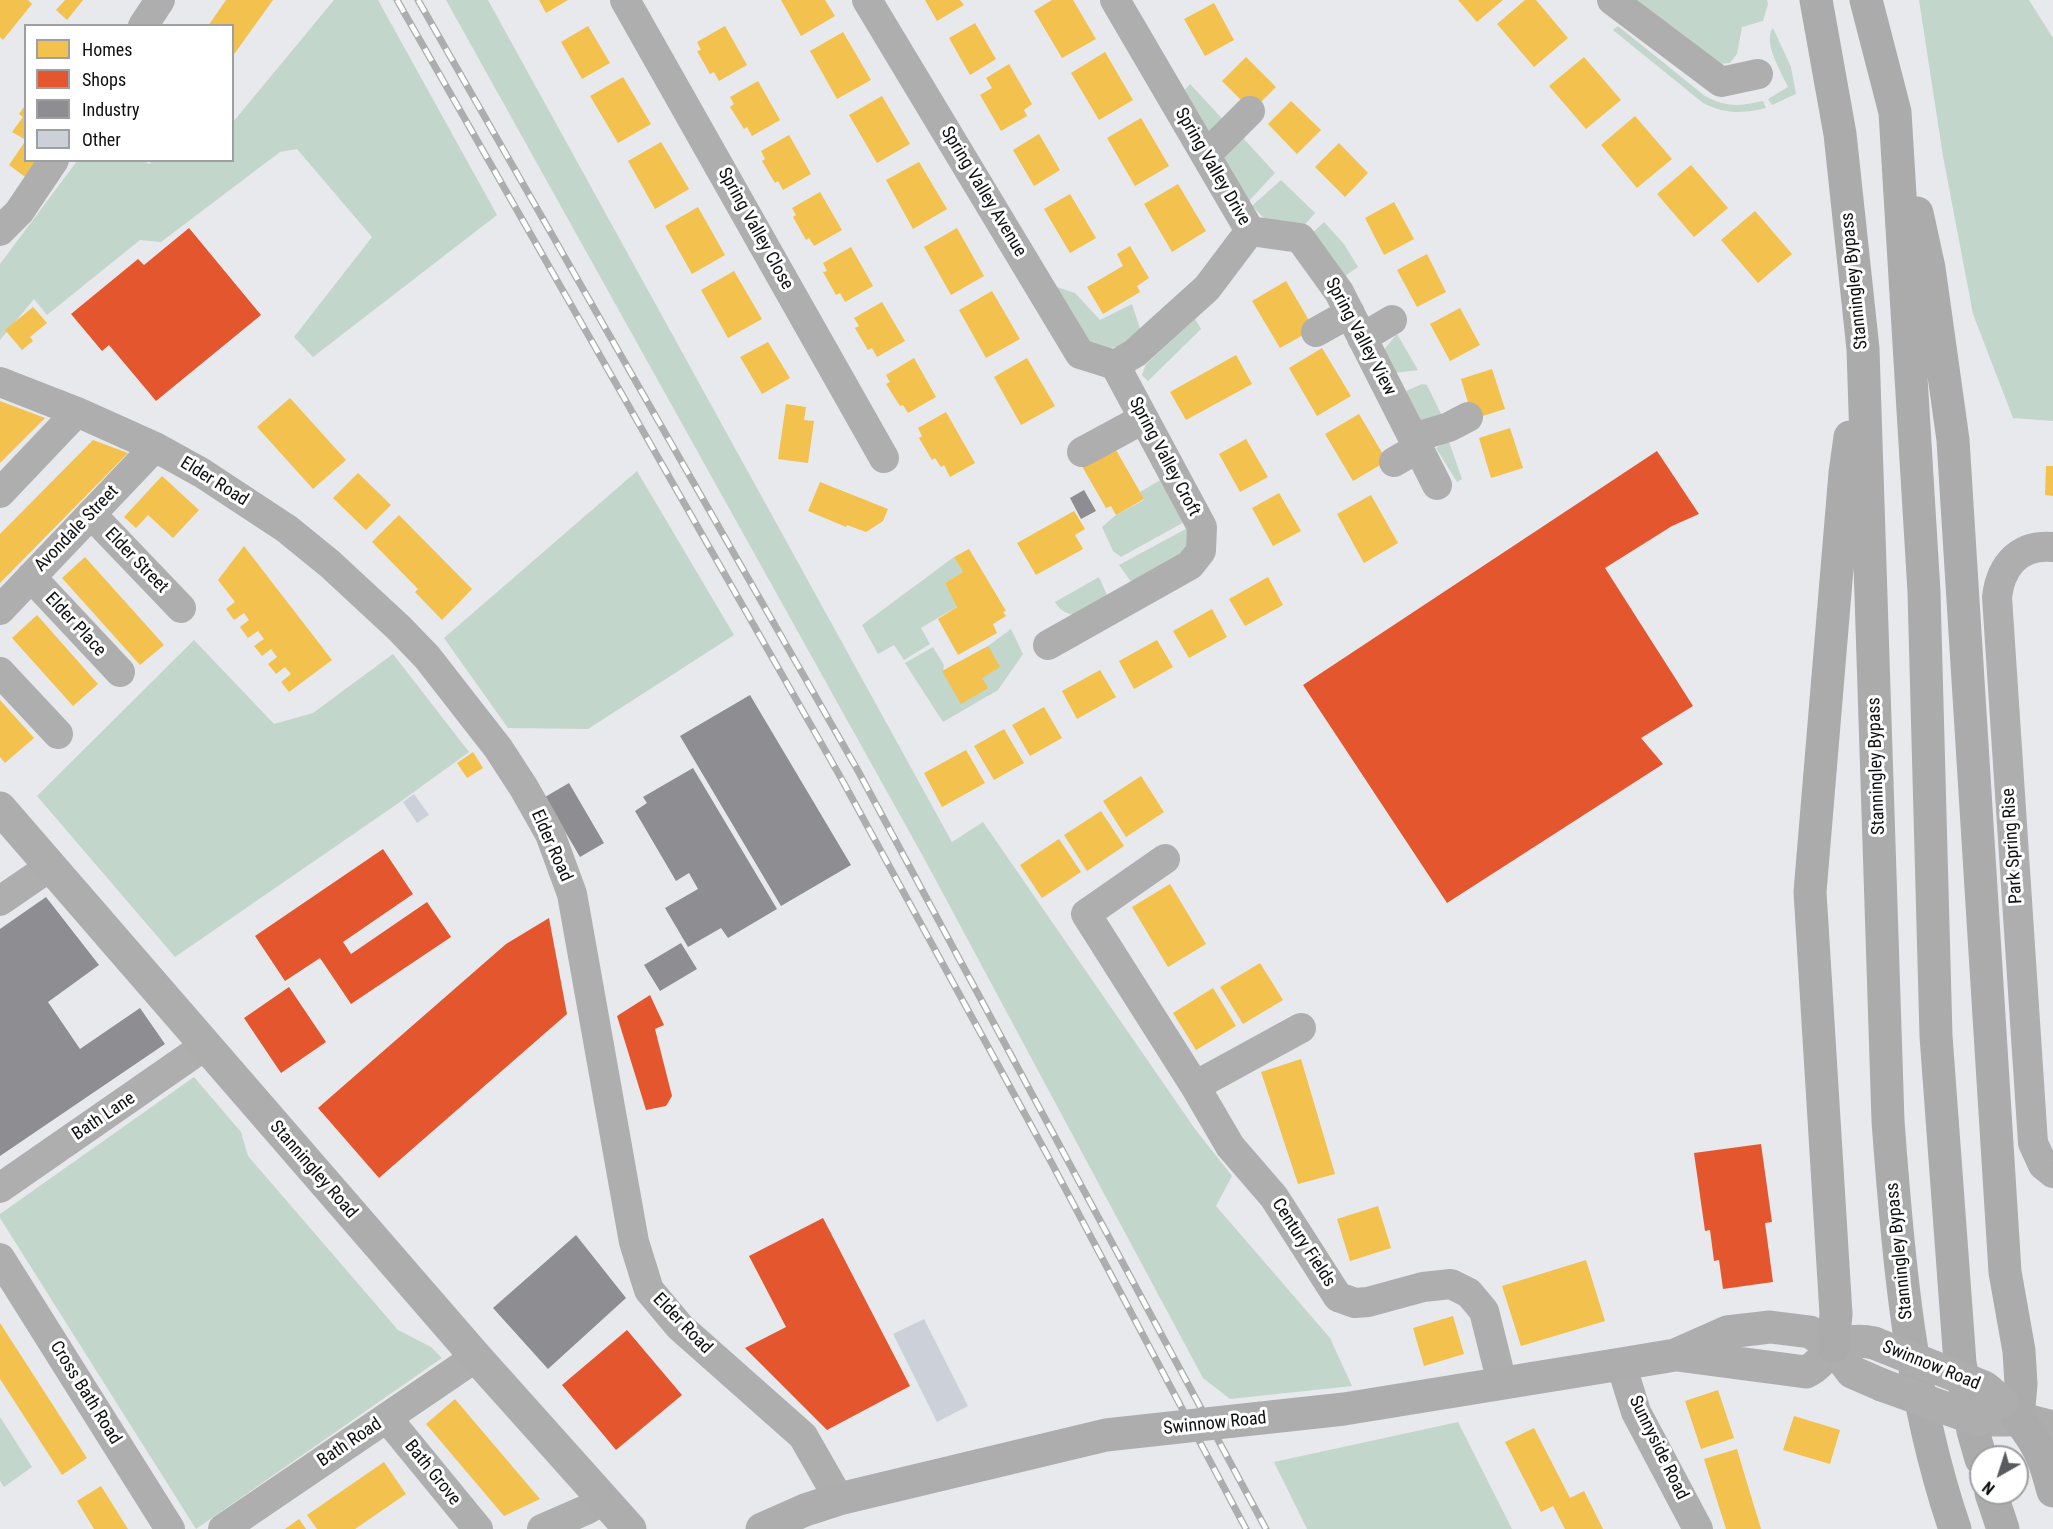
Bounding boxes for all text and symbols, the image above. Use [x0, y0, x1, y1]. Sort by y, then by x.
legend [24, 24, 234, 162]
text: Homes [82, 39, 132, 60]
text: Shops [82, 69, 126, 90]
text: Industry [82, 99, 140, 120]
street label: Spring Valley Drive [1170, 104, 1254, 230]
street label: Spring Valley Avenue [936, 123, 1030, 261]
text: Other [82, 129, 121, 150]
street label: Spring Valley Close [713, 164, 797, 294]
street label: Stanningley Bypass [1837, 211, 1873, 351]
street label: Spring Valley View [1320, 274, 1400, 400]
street label: Spring Valley Croft [1124, 394, 1204, 520]
street label: Elder Road [176, 453, 252, 511]
street label: Avondale Street [30, 481, 124, 577]
street label: Elder Street [100, 524, 172, 598]
street label: Elder Place [40, 589, 110, 661]
street label: Stanningley Bypass [1864, 697, 1890, 835]
street label: Park Spring Rise [1998, 787, 2028, 905]
street label: Elder Road [526, 807, 576, 885]
street label: Bath Lane [69, 1088, 139, 1146]
street label: Stanningley Road [265, 1117, 361, 1223]
street label: Stanningley Bypass [1882, 1181, 1918, 1321]
street label: Century Fields [1266, 1195, 1340, 1291]
street label: Elder Road [648, 1289, 716, 1359]
street label: Cross Bath Road [45, 1337, 125, 1449]
street label: Swinnow Road [1879, 1337, 1983, 1395]
street label: Sunnyside Road [1624, 1393, 1692, 1503]
street label: Swinnow Road [1162, 1408, 1268, 1440]
street label: Bath Road [314, 1414, 386, 1472]
street label: Bath Grove [399, 1436, 465, 1510]
north arrow [1969, 1445, 2029, 1505]
text: N [1979, 1477, 1998, 1498]

